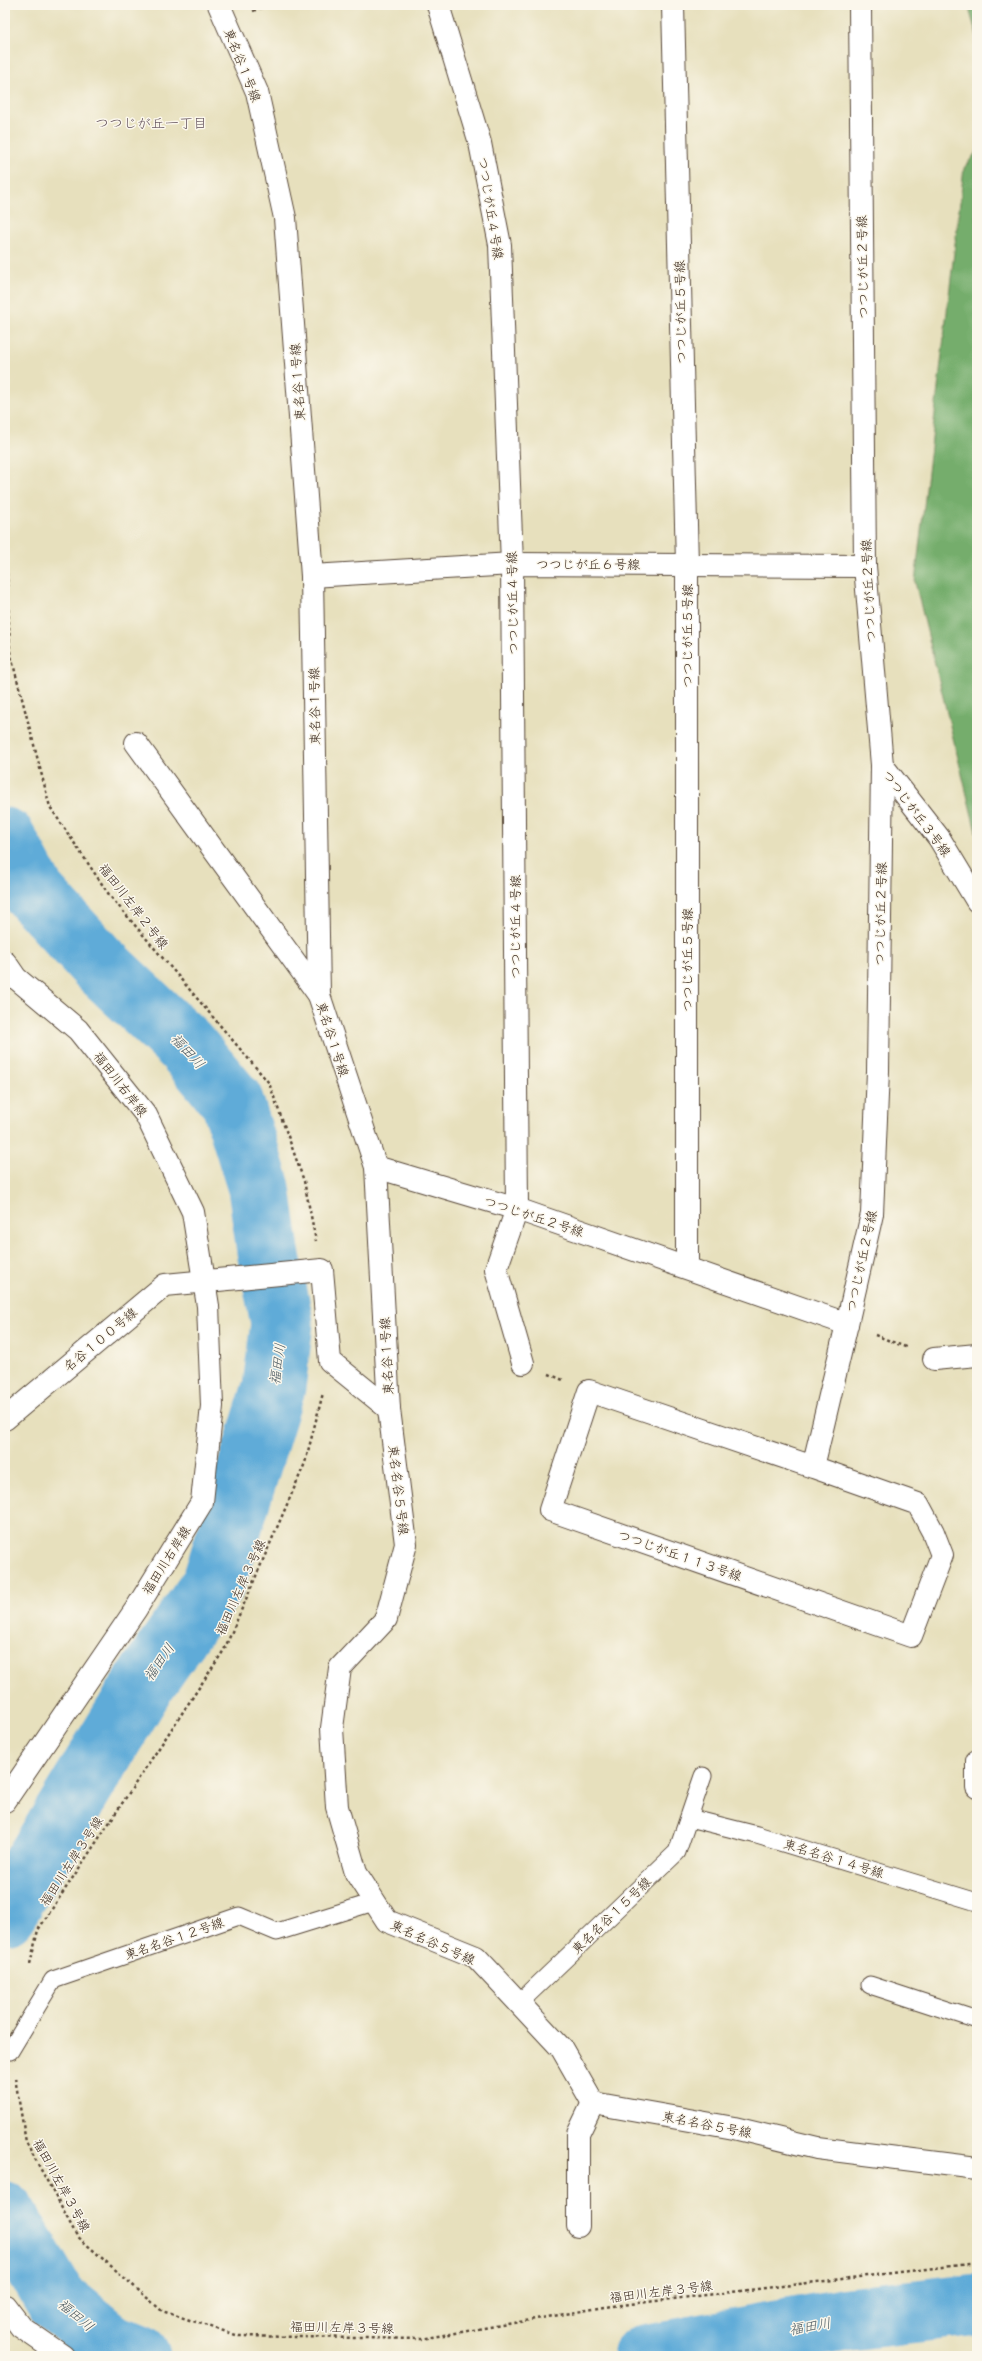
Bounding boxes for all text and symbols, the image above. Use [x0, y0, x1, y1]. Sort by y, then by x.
street label: 東名谷１号線 [217, 25, 268, 107]
district label: つつじが丘一丁目 [95, 111, 207, 136]
street label: つつじが丘４号線 [471, 155, 510, 262]
street label: つつじが丘２号線 [850, 214, 875, 319]
street label: つつじが丘５号線 [668, 259, 693, 364]
street label: 東名谷１号線 [283, 341, 312, 422]
street label: つつじが丘２号線 [854, 537, 883, 644]
street label: つつじが丘４号線 [500, 550, 525, 655]
street label: つつじが丘６号線 [536, 553, 641, 576]
street label: つつじが丘５号線 [676, 583, 699, 688]
street label: 東名谷１号線 [302, 666, 327, 745]
street label: つつじが丘３号線 [876, 765, 958, 863]
street label: 福田川左岸２号線 [93, 858, 175, 955]
street label: つつじが丘２号線 [868, 861, 893, 966]
street label: つつじが丘４号線 [504, 874, 527, 979]
street label: つつじが丘５号線 [676, 907, 699, 1012]
street label: 東名谷１号線 [310, 999, 356, 1081]
water label: 福田川 [164, 1027, 211, 1075]
street label: 福田川右岸線 [88, 1046, 154, 1123]
street label: つつじが丘２号線 [481, 1189, 588, 1244]
street label: つつじが丘２号線 [839, 1207, 884, 1314]
street label: 名谷１００号線 [58, 1301, 143, 1377]
street label: 東名谷１号線 [373, 1315, 400, 1396]
water label: 福田川 [262, 1342, 293, 1387]
street label: 東名名谷５号線 [382, 1443, 416, 1538]
street label: 福田川右岸線 [136, 1520, 197, 1599]
street label: つつじが丘１１３号線 [615, 1523, 746, 1588]
street label: 福田川左岸３号線 [209, 1534, 273, 1639]
water label: 福田川 [137, 1638, 182, 1687]
street label: 福田川左岸３号線 [33, 1811, 110, 1911]
street label: 東名名谷１４号線 [781, 1832, 888, 1885]
street label: 東名名谷１５号線 [566, 1870, 657, 1960]
street label: 東名名谷１２号線 [121, 1910, 228, 1966]
street label: 東名名谷５号線 [387, 1913, 480, 1972]
street label: 東名名谷５号線 [660, 2105, 755, 2145]
street label: 福田川左岸３号線 [26, 2134, 97, 2237]
street label: 福田川左岸３号線 [608, 2274, 715, 2309]
water label: 福田川 [52, 2292, 100, 2338]
water label: 福田川 [787, 2311, 833, 2342]
street label: 福田川左岸３号線 [290, 2315, 395, 2340]

